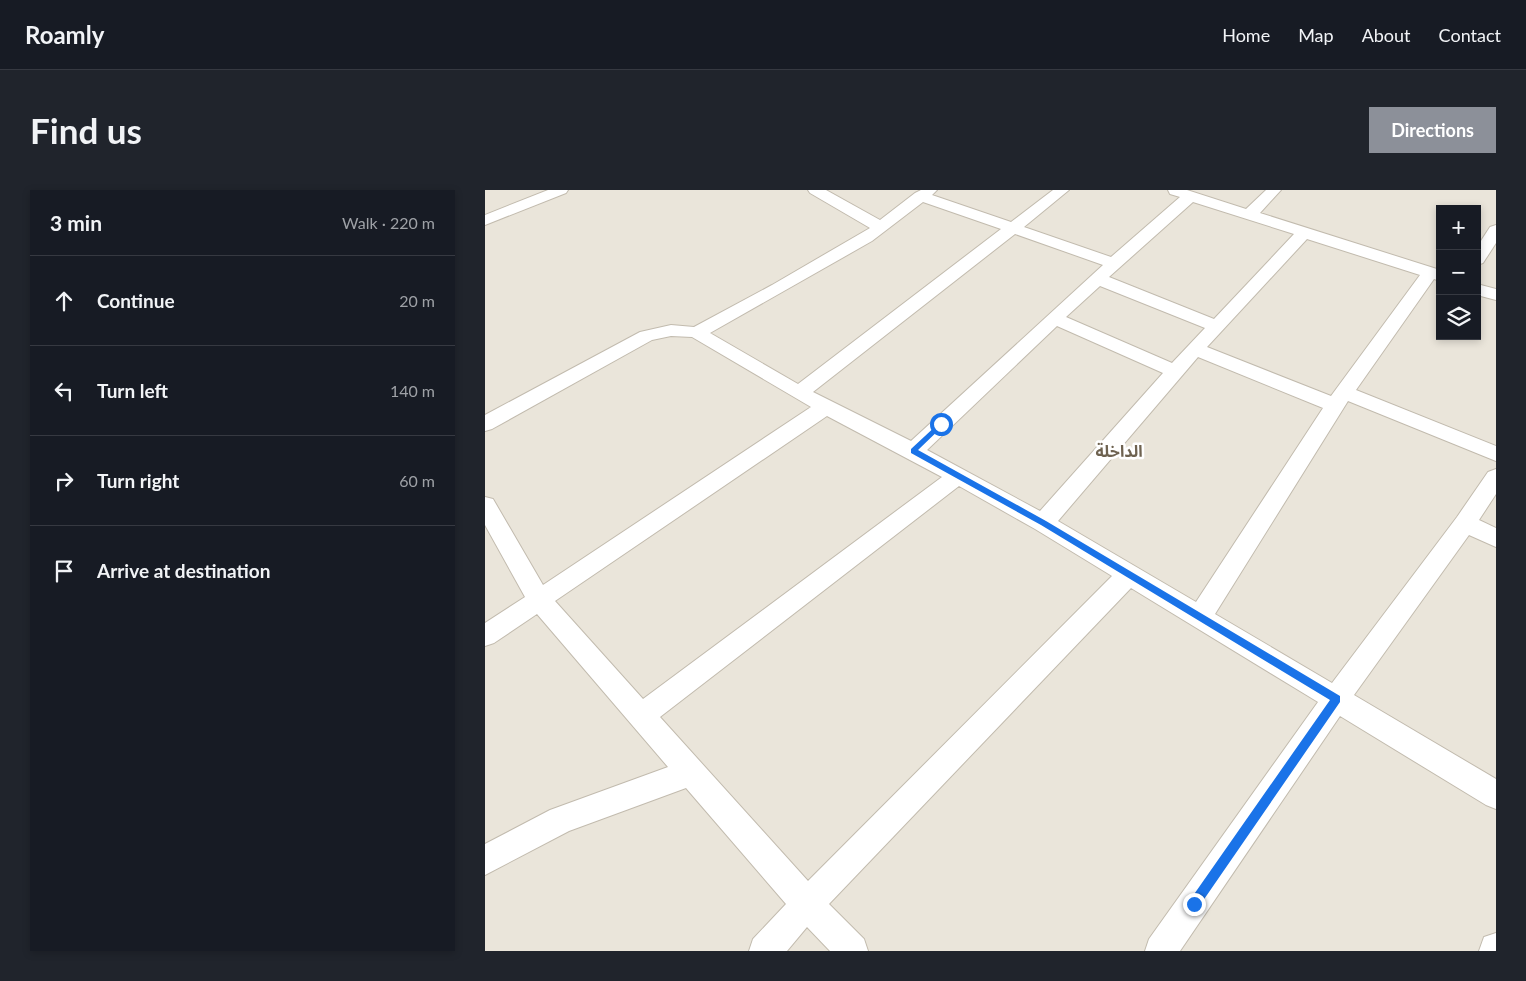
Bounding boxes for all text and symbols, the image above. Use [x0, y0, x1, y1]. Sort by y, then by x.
text: Roamly [25, 20, 104, 49]
text: Home [1222, 24, 1270, 46]
text: Map [1298, 24, 1334, 46]
text: About [1362, 24, 1411, 46]
text: Contact [1439, 24, 1501, 46]
button: Directions [1369, 107, 1496, 153]
text: Find us [30, 109, 142, 151]
map controls [1436, 205, 1481, 340]
button: + [1436, 205, 1481, 250]
text: 3 min [50, 210, 102, 235]
text: Walk · 220 m [342, 213, 435, 232]
button: − [1436, 250, 1481, 295]
icon: ahead [50, 287, 78, 315]
text: Continue [97, 289, 175, 312]
text: 20 m [399, 291, 435, 310]
button: layers [1436, 295, 1481, 340]
icon: left [50, 377, 78, 405]
text: Turn left [97, 379, 168, 402]
text: 140 m [390, 381, 435, 400]
route start [930, 413, 953, 436]
district label: الداخلة [1095, 441, 1143, 460]
icon: right [50, 467, 78, 495]
text: Turn right [97, 469, 179, 492]
text: 60 m [399, 471, 435, 490]
icon: arrive [50, 557, 78, 585]
text: Arrive at destination [97, 559, 270, 582]
route end [1183, 893, 1206, 916]

